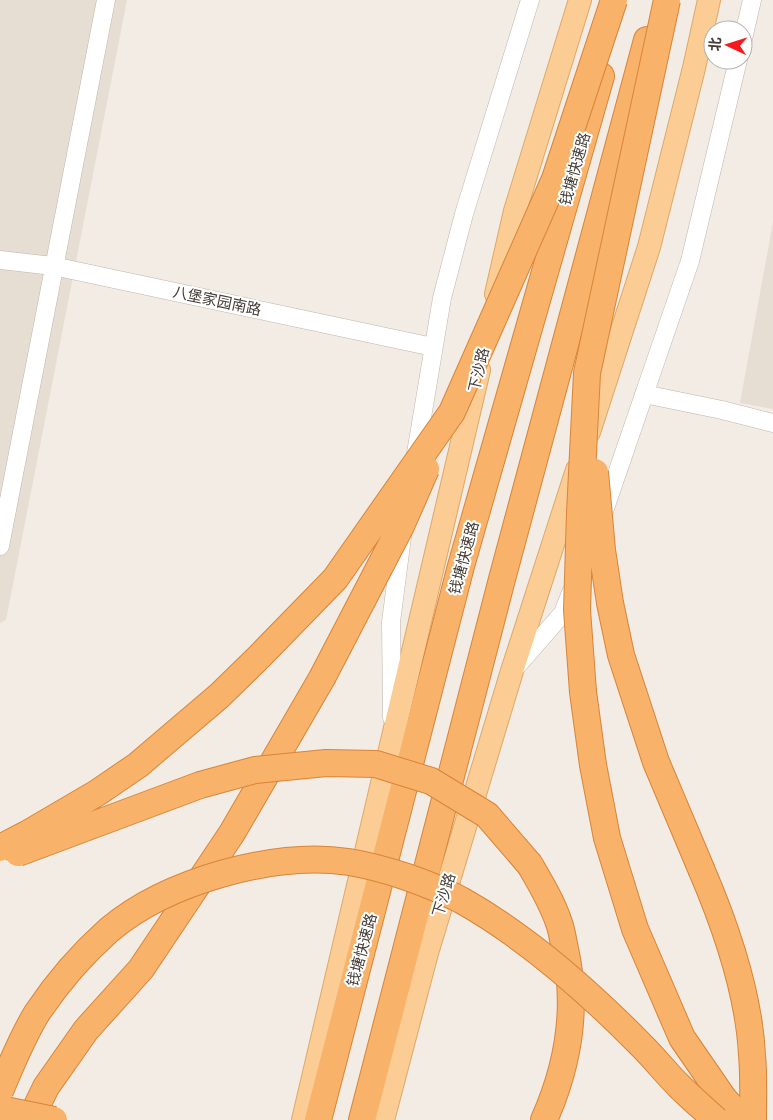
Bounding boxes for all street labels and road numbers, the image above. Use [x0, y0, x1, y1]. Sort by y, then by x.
street label: 钱塘快速路 [556, 130, 594, 208]
street label: 八堡家园南路 [171, 283, 263, 319]
street label: 下沙路 [465, 346, 493, 394]
street label: 钱塘快速路 [446, 519, 482, 597]
street label: 下沙路 [429, 871, 459, 919]
street label: 钱塘快速路 [344, 911, 380, 989]

